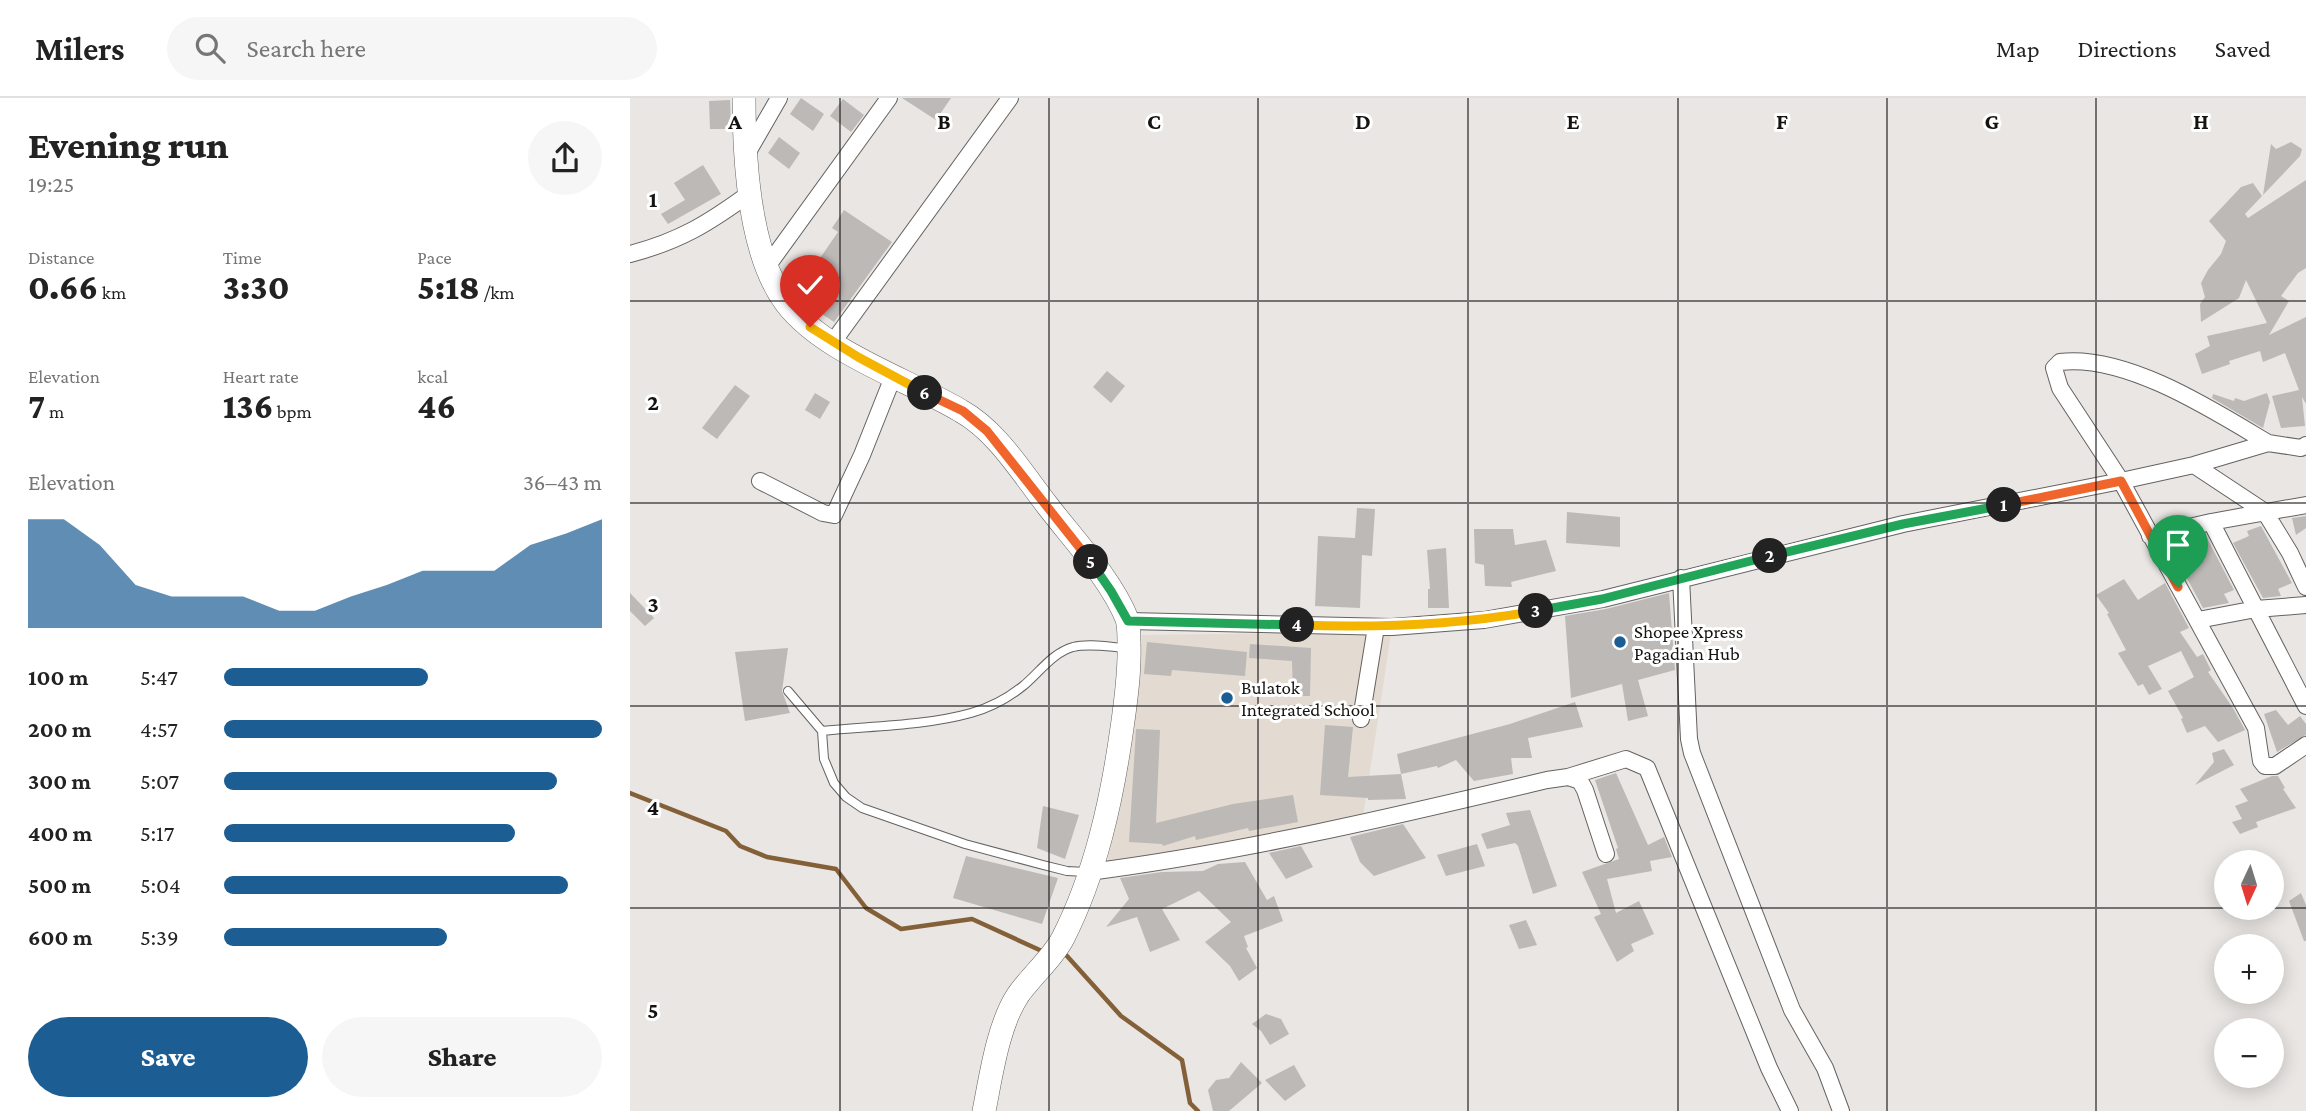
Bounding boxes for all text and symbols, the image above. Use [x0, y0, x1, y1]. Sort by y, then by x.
search box [167, 17, 657, 80]
icon: search [191, 29, 229, 67]
text: Milers [35, 30, 125, 67]
text: Search here [247, 34, 366, 63]
text: Map [1996, 35, 2040, 62]
text: Directions [2078, 35, 2177, 62]
text: Saved [2215, 35, 2271, 62]
text: A [727, 108, 742, 134]
text: B [937, 108, 951, 134]
text: C [1147, 108, 1161, 134]
text: D [1355, 108, 1371, 134]
text: E [1566, 108, 1580, 134]
text: F [1776, 108, 1788, 134]
text: G [1985, 108, 2000, 134]
text: H [2193, 108, 2209, 134]
button: share [528, 121, 602, 195]
text: Evening run [28, 124, 229, 166]
text: 19:25 [28, 171, 74, 197]
text: 1 [649, 186, 658, 212]
text: Distance [28, 247, 94, 268]
text: Time [223, 247, 262, 268]
text: Pace [417, 247, 452, 268]
pin [780, 255, 840, 327]
icon: check [791, 266, 829, 304]
text: 0.66 [28, 268, 98, 307]
text: 3:30 [223, 268, 290, 307]
text: 5:18 [417, 268, 480, 307]
text: km [98, 282, 126, 303]
text: /km [480, 282, 515, 303]
text: Elevation [28, 366, 100, 387]
text: Heart rate [223, 366, 299, 387]
text: kcal [417, 366, 448, 387]
pin: 6 [908, 376, 942, 410]
text: 6 [919, 382, 930, 403]
text: 7 [28, 387, 45, 426]
text: 136 [223, 387, 273, 426]
text: 46 [417, 387, 456, 426]
text: 2 [647, 389, 659, 415]
text: m [45, 401, 64, 422]
text: bpm [273, 401, 312, 422]
text: Elevation [28, 469, 115, 495]
text: 36–43 m [523, 469, 602, 495]
pin: 1 [1986, 488, 2022, 522]
text: 1 [2000, 494, 2007, 515]
pin [2148, 515, 2208, 587]
icon: arrive [2159, 526, 2197, 564]
pin: 2 [1752, 538, 1788, 574]
pin: 5 [1074, 545, 1108, 580]
text: 2 [1765, 545, 1774, 566]
text: 5 [1086, 551, 1095, 572]
text: 3 [647, 591, 659, 617]
pin: 3 [1518, 594, 1553, 628]
text: 3 [1531, 600, 1540, 621]
pin: 4 [1280, 608, 1314, 642]
text: 4 [1291, 614, 1302, 635]
place label: Shopee Xpress Pagadian Hub [1634, 621, 1743, 664]
marker: Shopee Xpress Pagadian Hub [1612, 634, 1628, 650]
text: 100 m [28, 664, 88, 690]
text: 5:47 [140, 664, 178, 690]
place label: Bulatok Integrated School [1241, 677, 1375, 720]
marker: Bulatok Integrated School [1219, 690, 1235, 706]
text: 200 m [28, 716, 92, 742]
text: 4:57 [140, 716, 178, 742]
text: 300 m [28, 768, 91, 794]
text: 5:07 [140, 768, 179, 794]
text: 4 [647, 794, 659, 820]
text: 400 m [28, 820, 92, 846]
text: 5:17 [140, 820, 174, 846]
north arrow [2214, 850, 2284, 920]
map controls [2214, 850, 2284, 1088]
text: 500 m [28, 872, 91, 898]
text: 5:04 [140, 872, 181, 898]
text: 600 m [28, 924, 92, 950]
text: 5:39 [140, 924, 179, 950]
button: + [2214, 934, 2284, 1004]
text: 5 [647, 997, 659, 1023]
button: Save [28, 1017, 308, 1097]
button: Share [322, 1017, 602, 1097]
button: − [2214, 1018, 2284, 1088]

